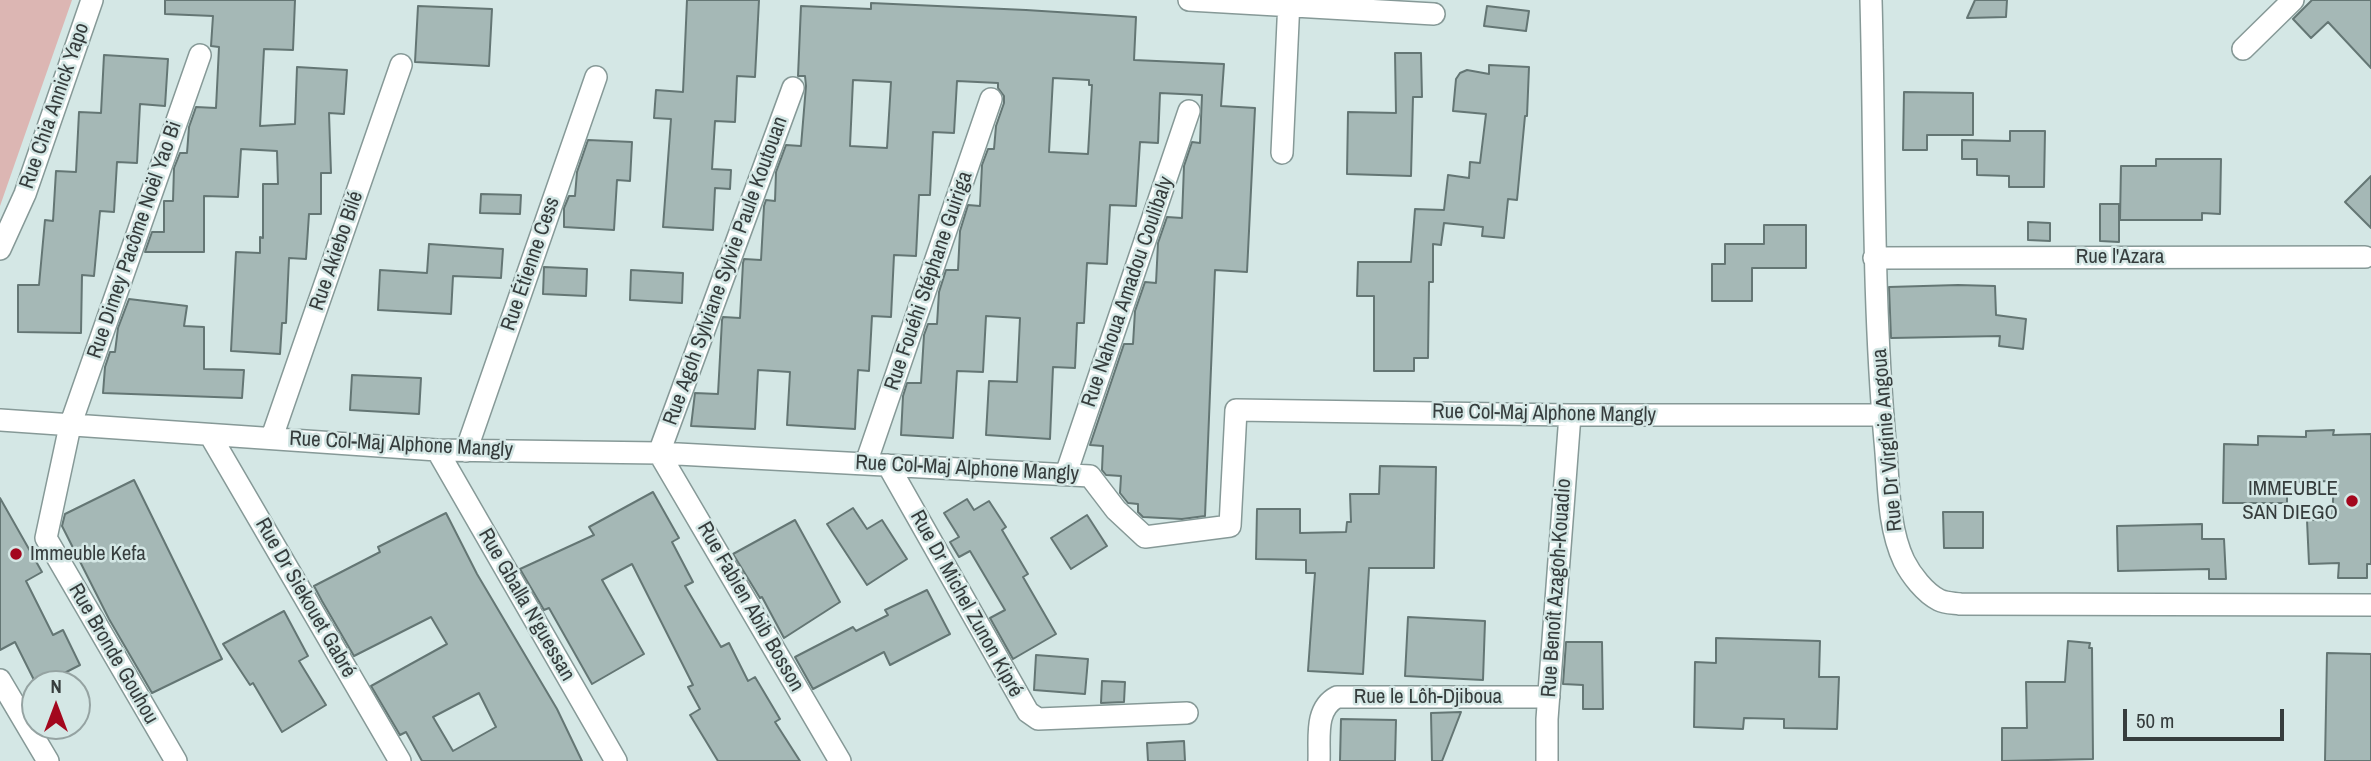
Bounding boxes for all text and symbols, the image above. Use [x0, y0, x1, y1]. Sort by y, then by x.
street label: Rue Chia Annick Yapo [15, 20, 95, 192]
street label: Rue Agoh Sylviane Sylvie Paule Koutouan [658, 113, 794, 429]
street label: Rue Dimey Pacôme Noël Yao Bi [82, 118, 188, 362]
street label: Rue Fouéhi Stéphane Guiriga [880, 168, 978, 394]
street label: Rue Nahoua Amadou Coulibaly [1077, 173, 1179, 411]
street label: Rue Akiebo Bilé [305, 188, 369, 314]
street label: Rue Étienne Cess [496, 194, 566, 334]
street label: Rue l'Azara [2076, 244, 2164, 270]
street label: Rue Dr Virginie Angoua [1867, 348, 1909, 532]
street label: Rue Col-Maj Alphone Mangly [1432, 399, 1656, 429]
street label: Rue Col-Maj Alphone Mangly [289, 427, 513, 463]
street label: Rue Col-Maj Alphone Mangly [855, 451, 1079, 487]
place label: IMMEUBLE SAN DIEGO [2242, 476, 2338, 526]
street label: Rue Benoît Azagoh-Kouadio [1537, 478, 1577, 698]
marker: IMMEUBLE SAN DIEGO [2344, 493, 2360, 509]
street label: Rue Dr Michel Zunon Kipré [904, 506, 1028, 702]
street label: Rue Dr Siekouet Gabré [249, 514, 361, 682]
street label: Rue Fabien Abib Bosson [691, 518, 809, 696]
street label: Rue Gballa N'guessan [472, 524, 580, 686]
place label: Immeuble Kefa [30, 541, 146, 567]
marker: Immeuble Kefa [8, 546, 24, 562]
street label: Rue Bronde Gouhou [63, 579, 163, 729]
north arrow [21, 670, 91, 740]
text: N [50, 673, 62, 699]
street label: Rue le Lôh-Djiboua [1354, 684, 1502, 710]
scale bar [2126, 694, 2287, 738]
text: 50 m [2136, 706, 2174, 735]

